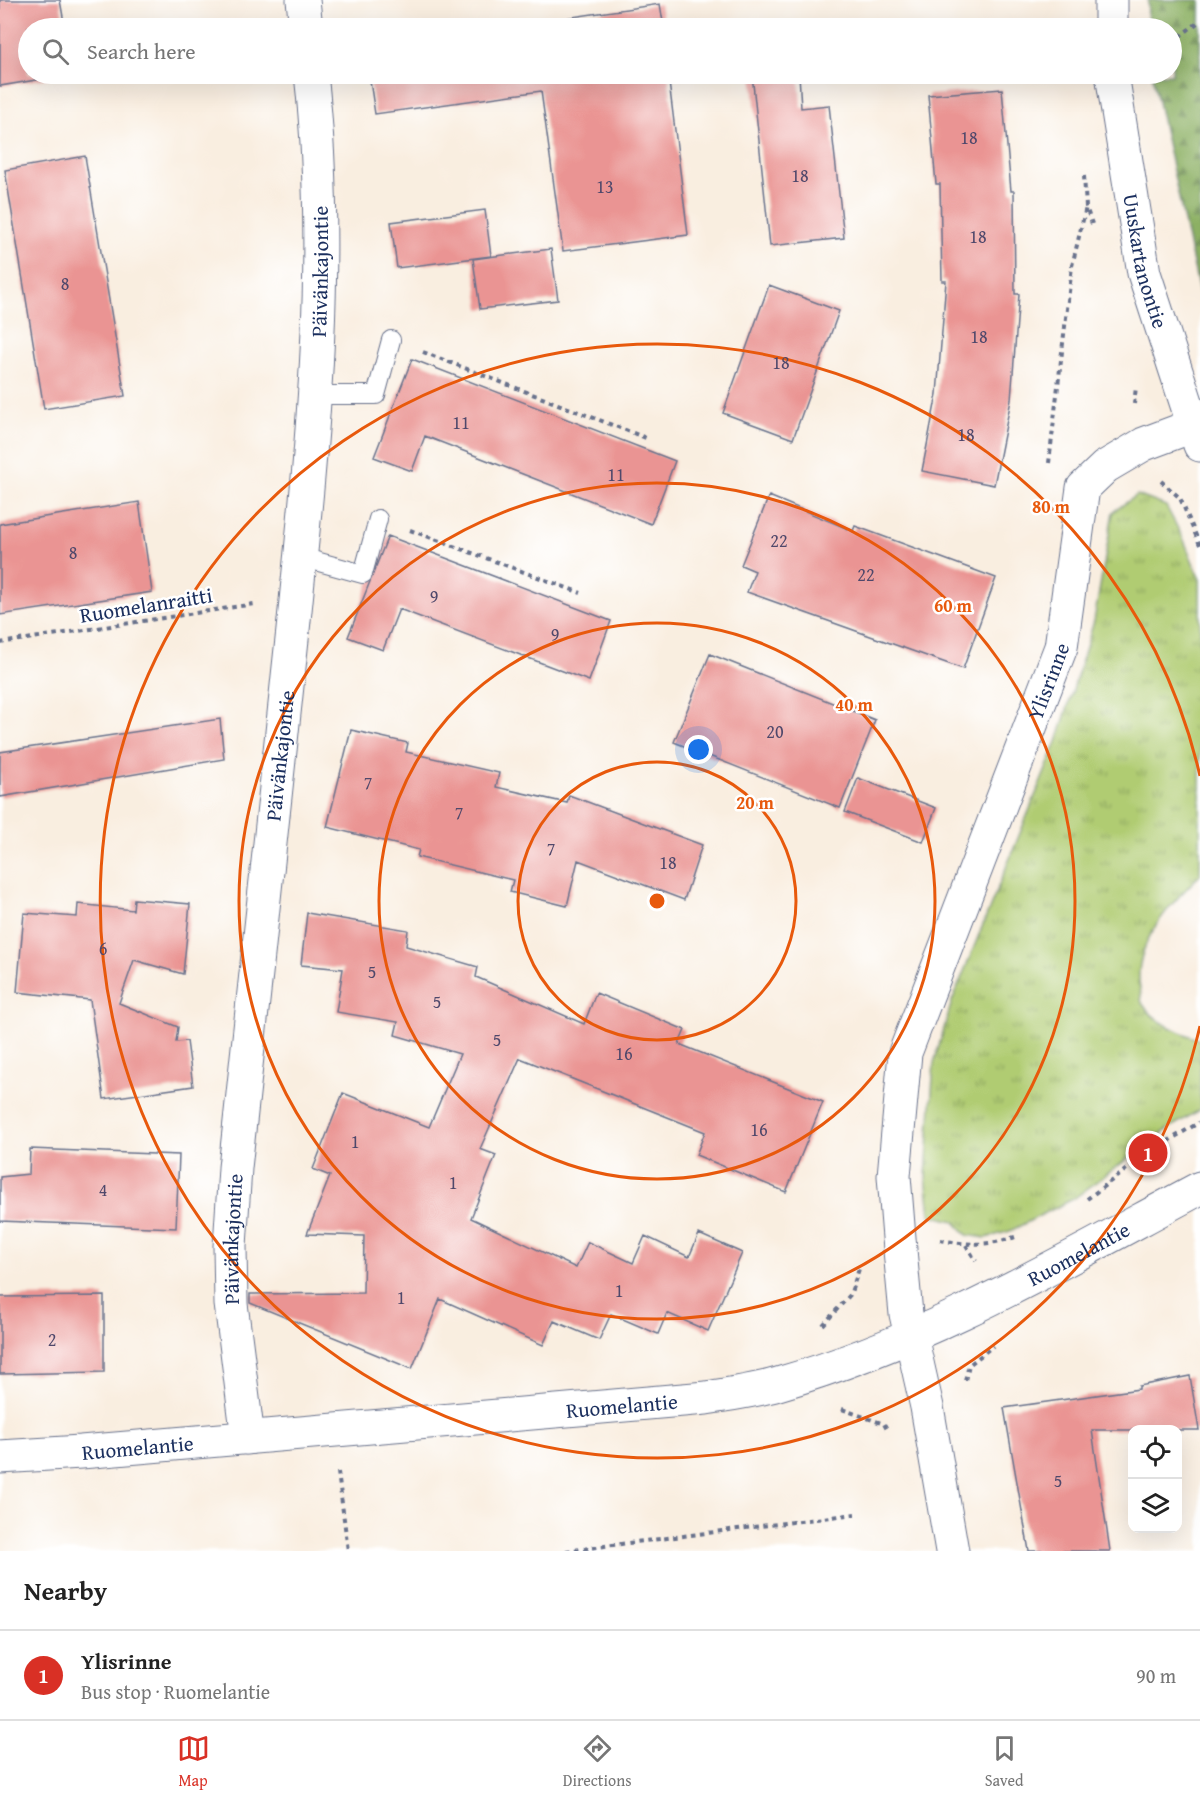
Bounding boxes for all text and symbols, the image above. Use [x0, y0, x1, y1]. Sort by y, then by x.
search box [18, 18, 1182, 84]
icon: search [39, 35, 72, 68]
text: Search here [87, 35, 196, 67]
house number: 18 [960, 124, 978, 151]
house number: 18 [791, 162, 809, 189]
house number: 13 [596, 173, 614, 200]
street label: Uuskartanontie [1116, 191, 1177, 332]
street label: Päivänkajontie [302, 205, 335, 338]
house number: 18 [969, 223, 987, 250]
house number: 8 [61, 270, 69, 297]
house number: 18 [970, 323, 988, 350]
house number: 18 [772, 349, 790, 376]
house number: 11 [452, 409, 470, 436]
house number: 18 [957, 421, 975, 448]
house number: 11 [607, 461, 625, 488]
text: 80 m [1032, 493, 1071, 520]
house number: 22 [770, 527, 788, 554]
house number: 8 [69, 539, 77, 566]
house number: 22 [857, 561, 875, 588]
street label: Ruomelanraitti [78, 579, 215, 631]
house number: 9 [430, 583, 438, 610]
text: 60 m [934, 592, 973, 619]
house number: 9 [551, 621, 559, 648]
street label: Ylisrinne [1019, 638, 1077, 724]
street label: Päivänkajontie [257, 689, 302, 823]
text: 40 m [835, 691, 874, 718]
house number: 20 [766, 718, 784, 745]
your location [684, 735, 713, 764]
house number: 7 [364, 769, 372, 796]
text: 20 m [736, 789, 775, 816]
house number: 7 [455, 799, 463, 826]
house number: 7 [547, 835, 555, 862]
house number: 18 [659, 849, 677, 876]
centre of rings [647, 891, 667, 911]
house number: 6 [99, 935, 107, 962]
house number: 5 [368, 958, 376, 985]
house number: 5 [433, 988, 441, 1015]
house number: 5 [493, 1026, 501, 1053]
house number: 16 [615, 1040, 633, 1067]
house number: 16 [750, 1116, 768, 1143]
house number: 1 [351, 1128, 359, 1155]
pin: 1 [1128, 1130, 1168, 1176]
house number: 1 [449, 1169, 457, 1196]
street label: Päivänkajontie [214, 1172, 250, 1305]
house number: 4 [99, 1176, 107, 1203]
street label: Ruomelantie [1022, 1213, 1135, 1293]
house number: 1 [615, 1277, 623, 1304]
house number: 1 [397, 1284, 405, 1311]
house number: 2 [48, 1326, 56, 1353]
street label: Ruomelantie [565, 1385, 679, 1426]
map controls [1128, 1425, 1182, 1533]
button: locate [1128, 1425, 1182, 1479]
street label: Ruomelantie [80, 1427, 195, 1467]
house number: 5 [1054, 1467, 1062, 1494]
button: layers [1128, 1479, 1182, 1533]
text: Nearby [24, 1571, 107, 1610]
text: Ylisrinne [81, 1645, 171, 1677]
text: 1 [38, 1661, 49, 1690]
text: 90 m [1136, 1661, 1176, 1690]
text: Bus stop · Ruomelantie [81, 1677, 270, 1706]
tab: Map [177, 1732, 210, 1792]
tab: Directions [563, 1732, 632, 1792]
tab: Saved [985, 1732, 1023, 1792]

